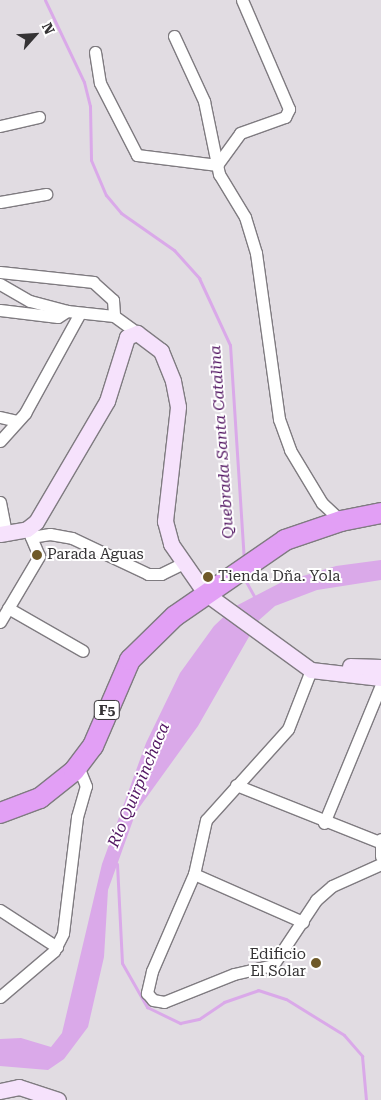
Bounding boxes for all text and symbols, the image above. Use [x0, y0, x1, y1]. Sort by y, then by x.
north arrow [10, 10, 60, 60]
text: N [39, 20, 58, 37]
water label: Quebrada Santa Catalina [206, 345, 238, 539]
place label: Parada Aguas [47, 546, 144, 564]
marker: Parada Aguas [31, 549, 43, 561]
place label: Tienda Dña. Yola [218, 568, 340, 586]
marker: Tienda Dña. Yola [202, 571, 214, 583]
road number: F5 [93, 698, 121, 722]
water label: Río Quirpinchaca [104, 720, 174, 850]
place label: Edificio El Solar [249, 945, 306, 980]
marker: Edificio El Solar [310, 957, 322, 969]

